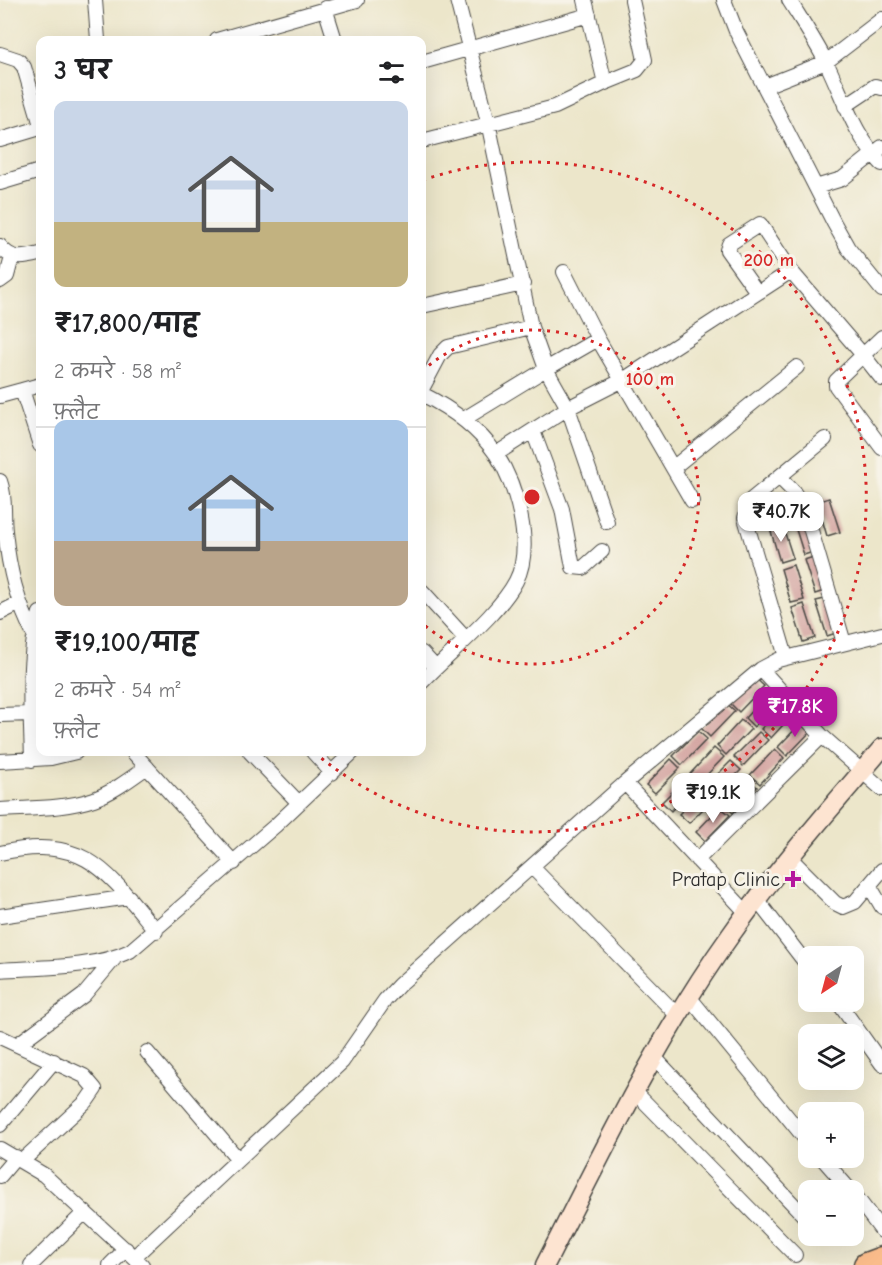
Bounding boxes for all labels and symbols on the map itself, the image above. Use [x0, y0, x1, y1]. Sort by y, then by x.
text: 200 m [744, 250, 794, 271]
text: 100 m [626, 369, 674, 390]
centre of rings [522, 487, 542, 507]
pin: ₹40.7K [732, 492, 830, 543]
pin: ₹17.8K [746, 687, 844, 738]
pin: ₹19.1K [664, 773, 762, 824]
place label: Pratap Clinic [672, 868, 780, 891]
marker: Pratap Clinic [784, 870, 802, 888]
north arrow [798, 946, 864, 1012]

